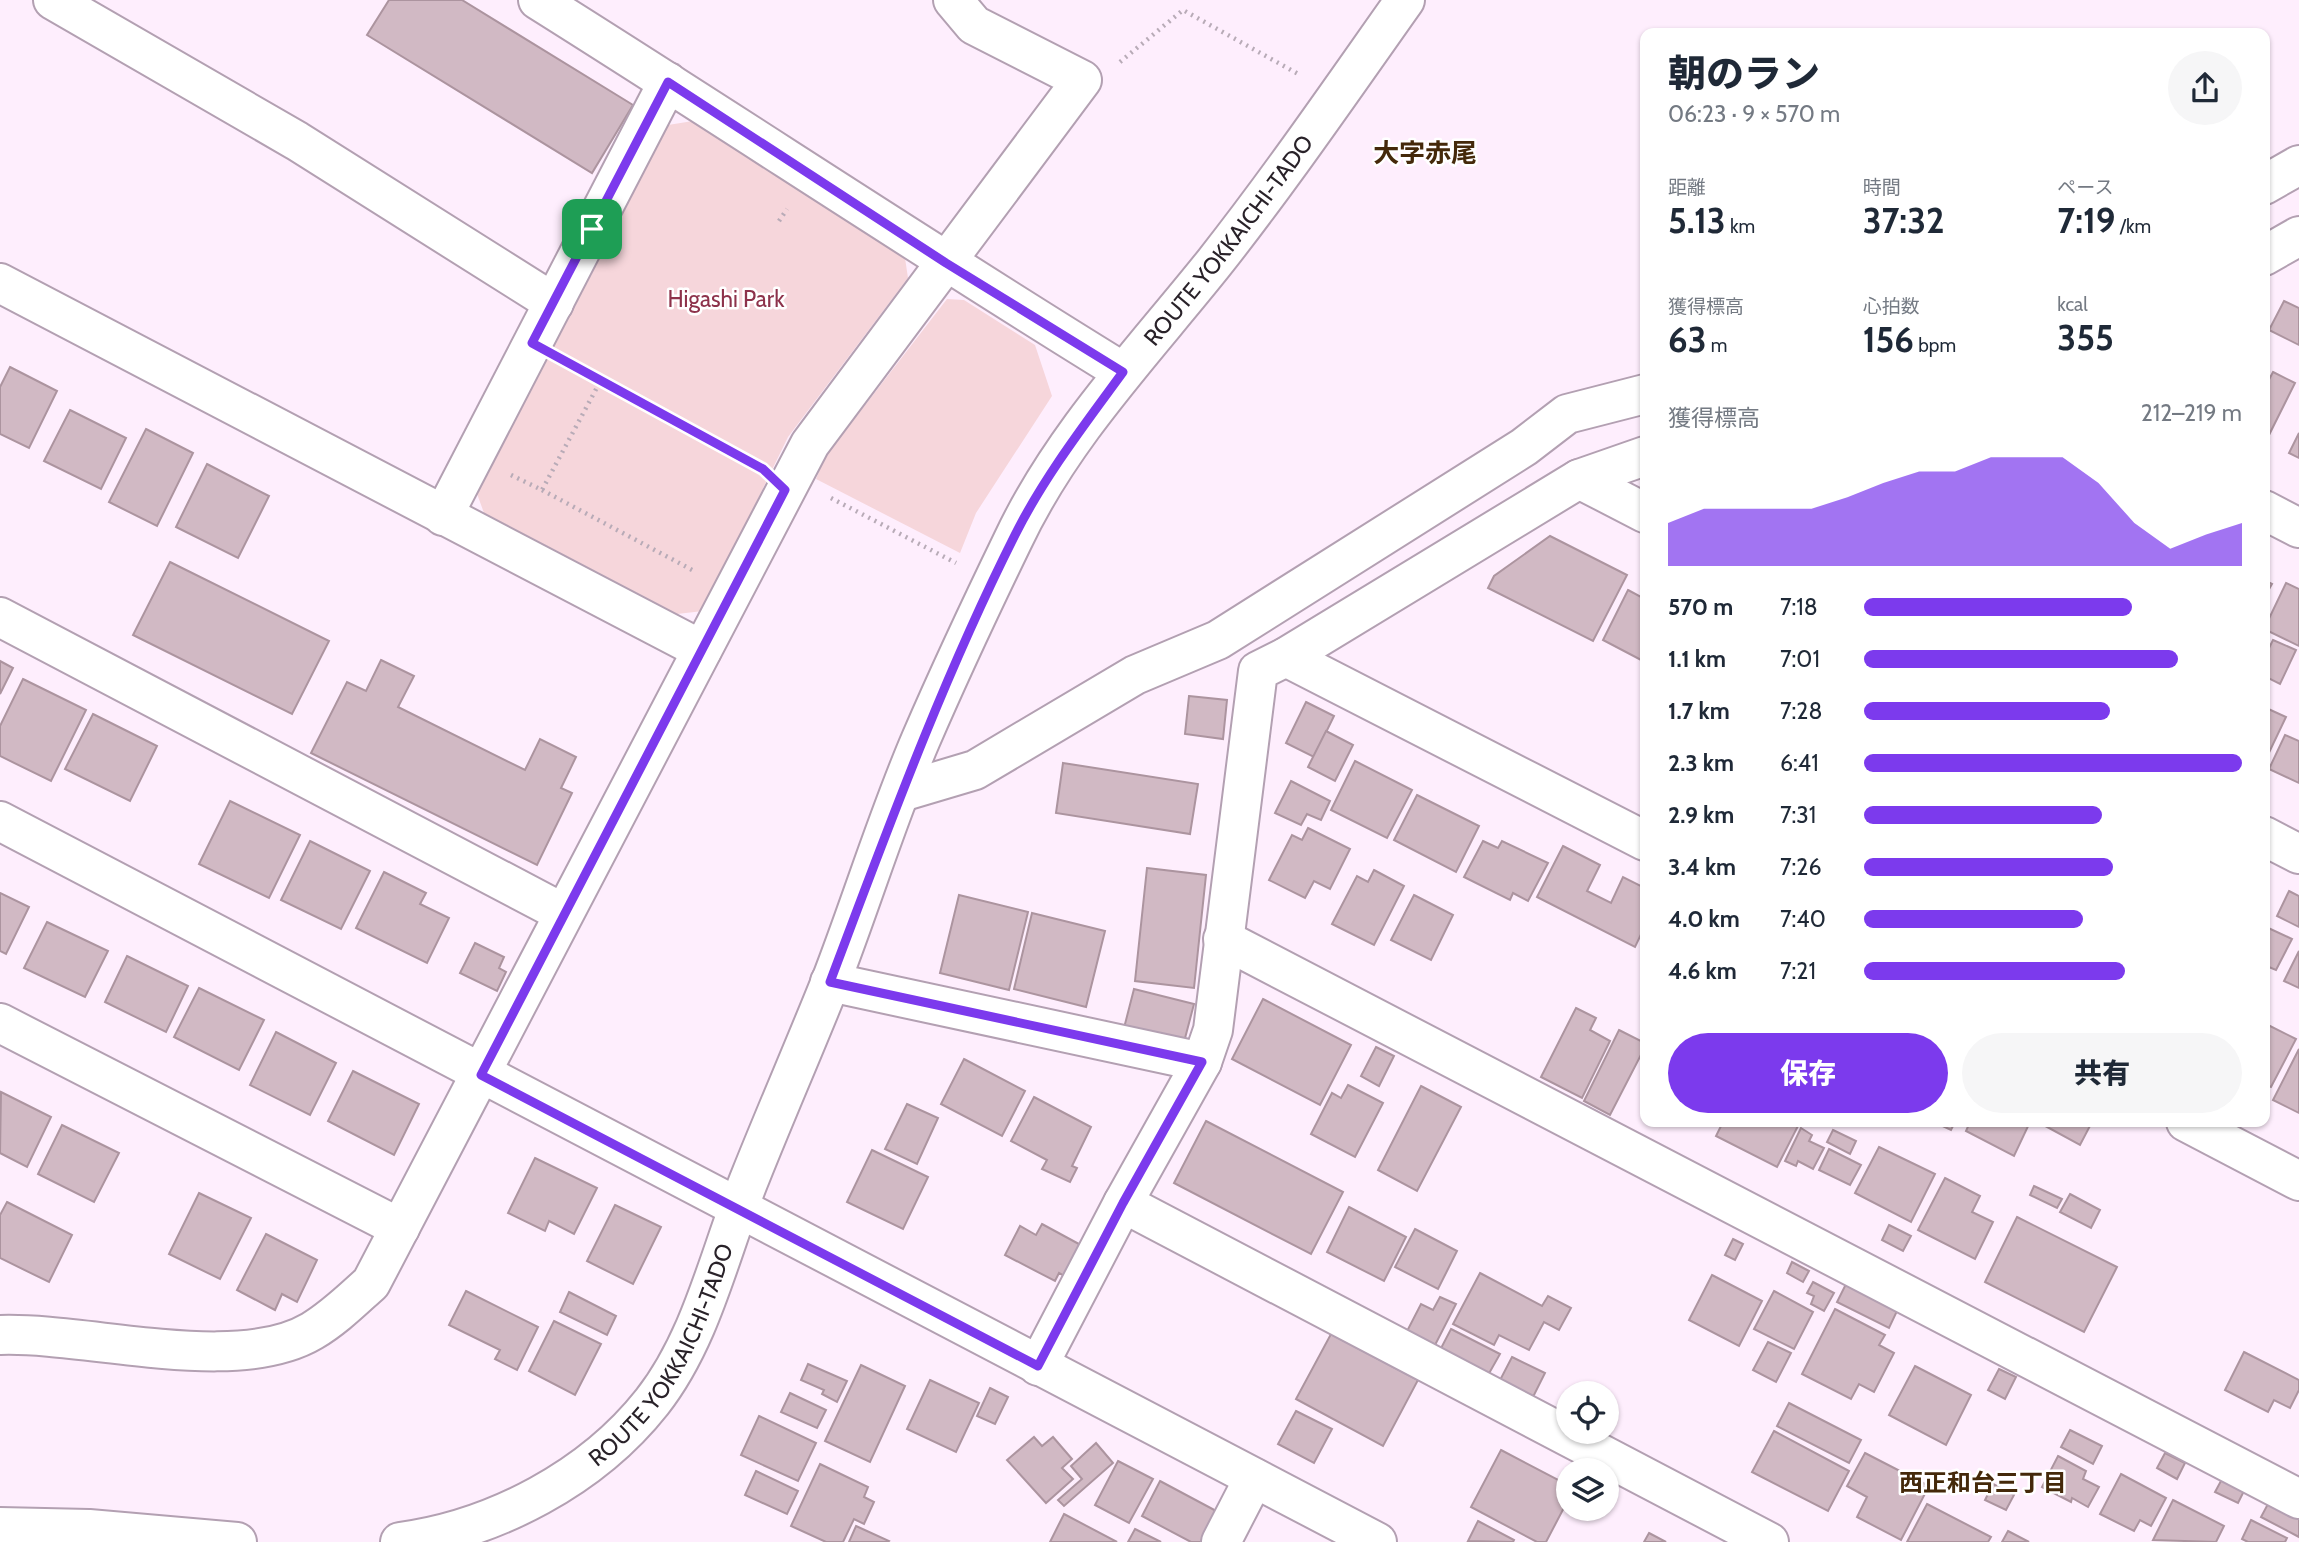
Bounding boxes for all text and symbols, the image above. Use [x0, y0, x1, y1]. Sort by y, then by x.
text: 朝のラン [1668, 50, 1820, 97]
button: share [2168, 51, 2242, 125]
text: 06:23 · 9 × 570 m [1668, 100, 1840, 128]
street label: ROUTE YOKKAICHI-TADO [1138, 129, 1319, 351]
district label: 大字赤尾 [1373, 137, 1477, 169]
text: 距離 [1668, 176, 1706, 199]
text: 時間 [1863, 176, 1901, 199]
text: ペース [2057, 176, 2113, 199]
pin [562, 199, 622, 259]
text: 5.13 [1668, 199, 1726, 242]
text: 37:32 [1863, 199, 1945, 242]
text: 7:19 [2057, 199, 2116, 242]
icon: arrive [573, 210, 611, 248]
text: km [1726, 215, 1755, 238]
text: /km [2116, 215, 2151, 238]
park label: Higashi Park [668, 285, 785, 313]
text: kcal [2057, 293, 2088, 316]
text: 獲得標高 [1668, 295, 1744, 318]
text: 心拍数 [1863, 295, 1920, 318]
text: 355 [2057, 316, 2114, 359]
text: 63 [1668, 318, 1707, 361]
text: 156 [1863, 318, 1914, 361]
text: m [1707, 334, 1728, 357]
text: bpm [1914, 334, 1956, 357]
text: 212–219 m [2141, 399, 2242, 427]
text: 獲得標高 [1668, 404, 1760, 432]
text: 570 m [1668, 593, 1733, 621]
text: 7:18 [1780, 593, 1818, 621]
text: 1.1 km [1668, 645, 1726, 673]
text: 7:01 [1780, 645, 1820, 673]
text: 1.7 km [1668, 697, 1730, 725]
text: 7:28 [1780, 697, 1822, 725]
text: 2.3 km [1668, 749, 1734, 777]
text: 6:41 [1780, 749, 1819, 777]
text: 2.9 km [1668, 801, 1734, 829]
text: 7:31 [1780, 801, 1816, 829]
text: 3.4 km [1668, 853, 1736, 881]
text: 7:26 [1780, 853, 1821, 881]
text: 4.0 km [1668, 905, 1740, 933]
text: 7:40 [1780, 905, 1826, 933]
text: 4.6 km [1668, 957, 1737, 985]
text: 7:21 [1780, 957, 1816, 985]
button: 保存 [1668, 1033, 1948, 1113]
button: 共有 [1962, 1033, 2242, 1113]
street label: ROUTE YOKKAICHI-TADO [583, 1240, 739, 1472]
map controls [1556, 1381, 1619, 1521]
button: locate [1556, 1381, 1619, 1444]
button: layers [1556, 1458, 1619, 1521]
district label: 西正和台三丁目 [1899, 1468, 2067, 1497]

